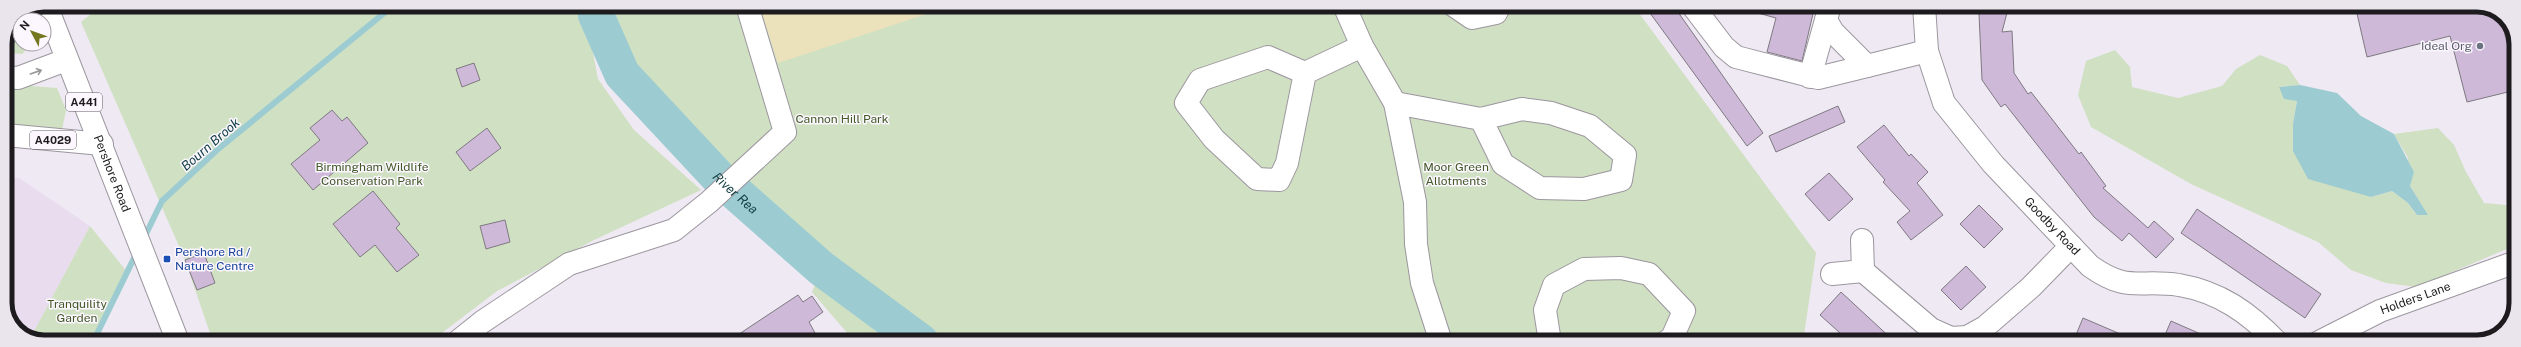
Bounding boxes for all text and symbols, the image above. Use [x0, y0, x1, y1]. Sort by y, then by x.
north arrow [12, 12, 52, 52]
text: N [17, 18, 32, 33]
place label: Ideal Org [2421, 39, 2472, 53]
marker: Ideal Org [2475, 41, 2485, 51]
one-way arrow [29, 68, 42, 75]
road number: A441 [66, 93, 102, 111]
park label: Cannon Hill Park [795, 112, 889, 126]
water label: Bourn Brook [178, 115, 243, 174]
road number: A4029 [30, 131, 76, 149]
street label: Pershore Road [91, 133, 133, 214]
park label: Birmingham Wildlife Conservation Park [315, 160, 429, 188]
park label: Moor Green Allotments [1423, 160, 1489, 188]
water label: River Rea [710, 169, 761, 217]
street label: Goodby Road [2021, 194, 2083, 258]
place label: Pershore Rd / Nature Centre [175, 245, 254, 273]
marker: Pershore Rd / Nature Centre [162, 254, 172, 264]
street label: Holders Lane [2378, 279, 2453, 317]
park label: Tranquility Garden [47, 297, 107, 325]

